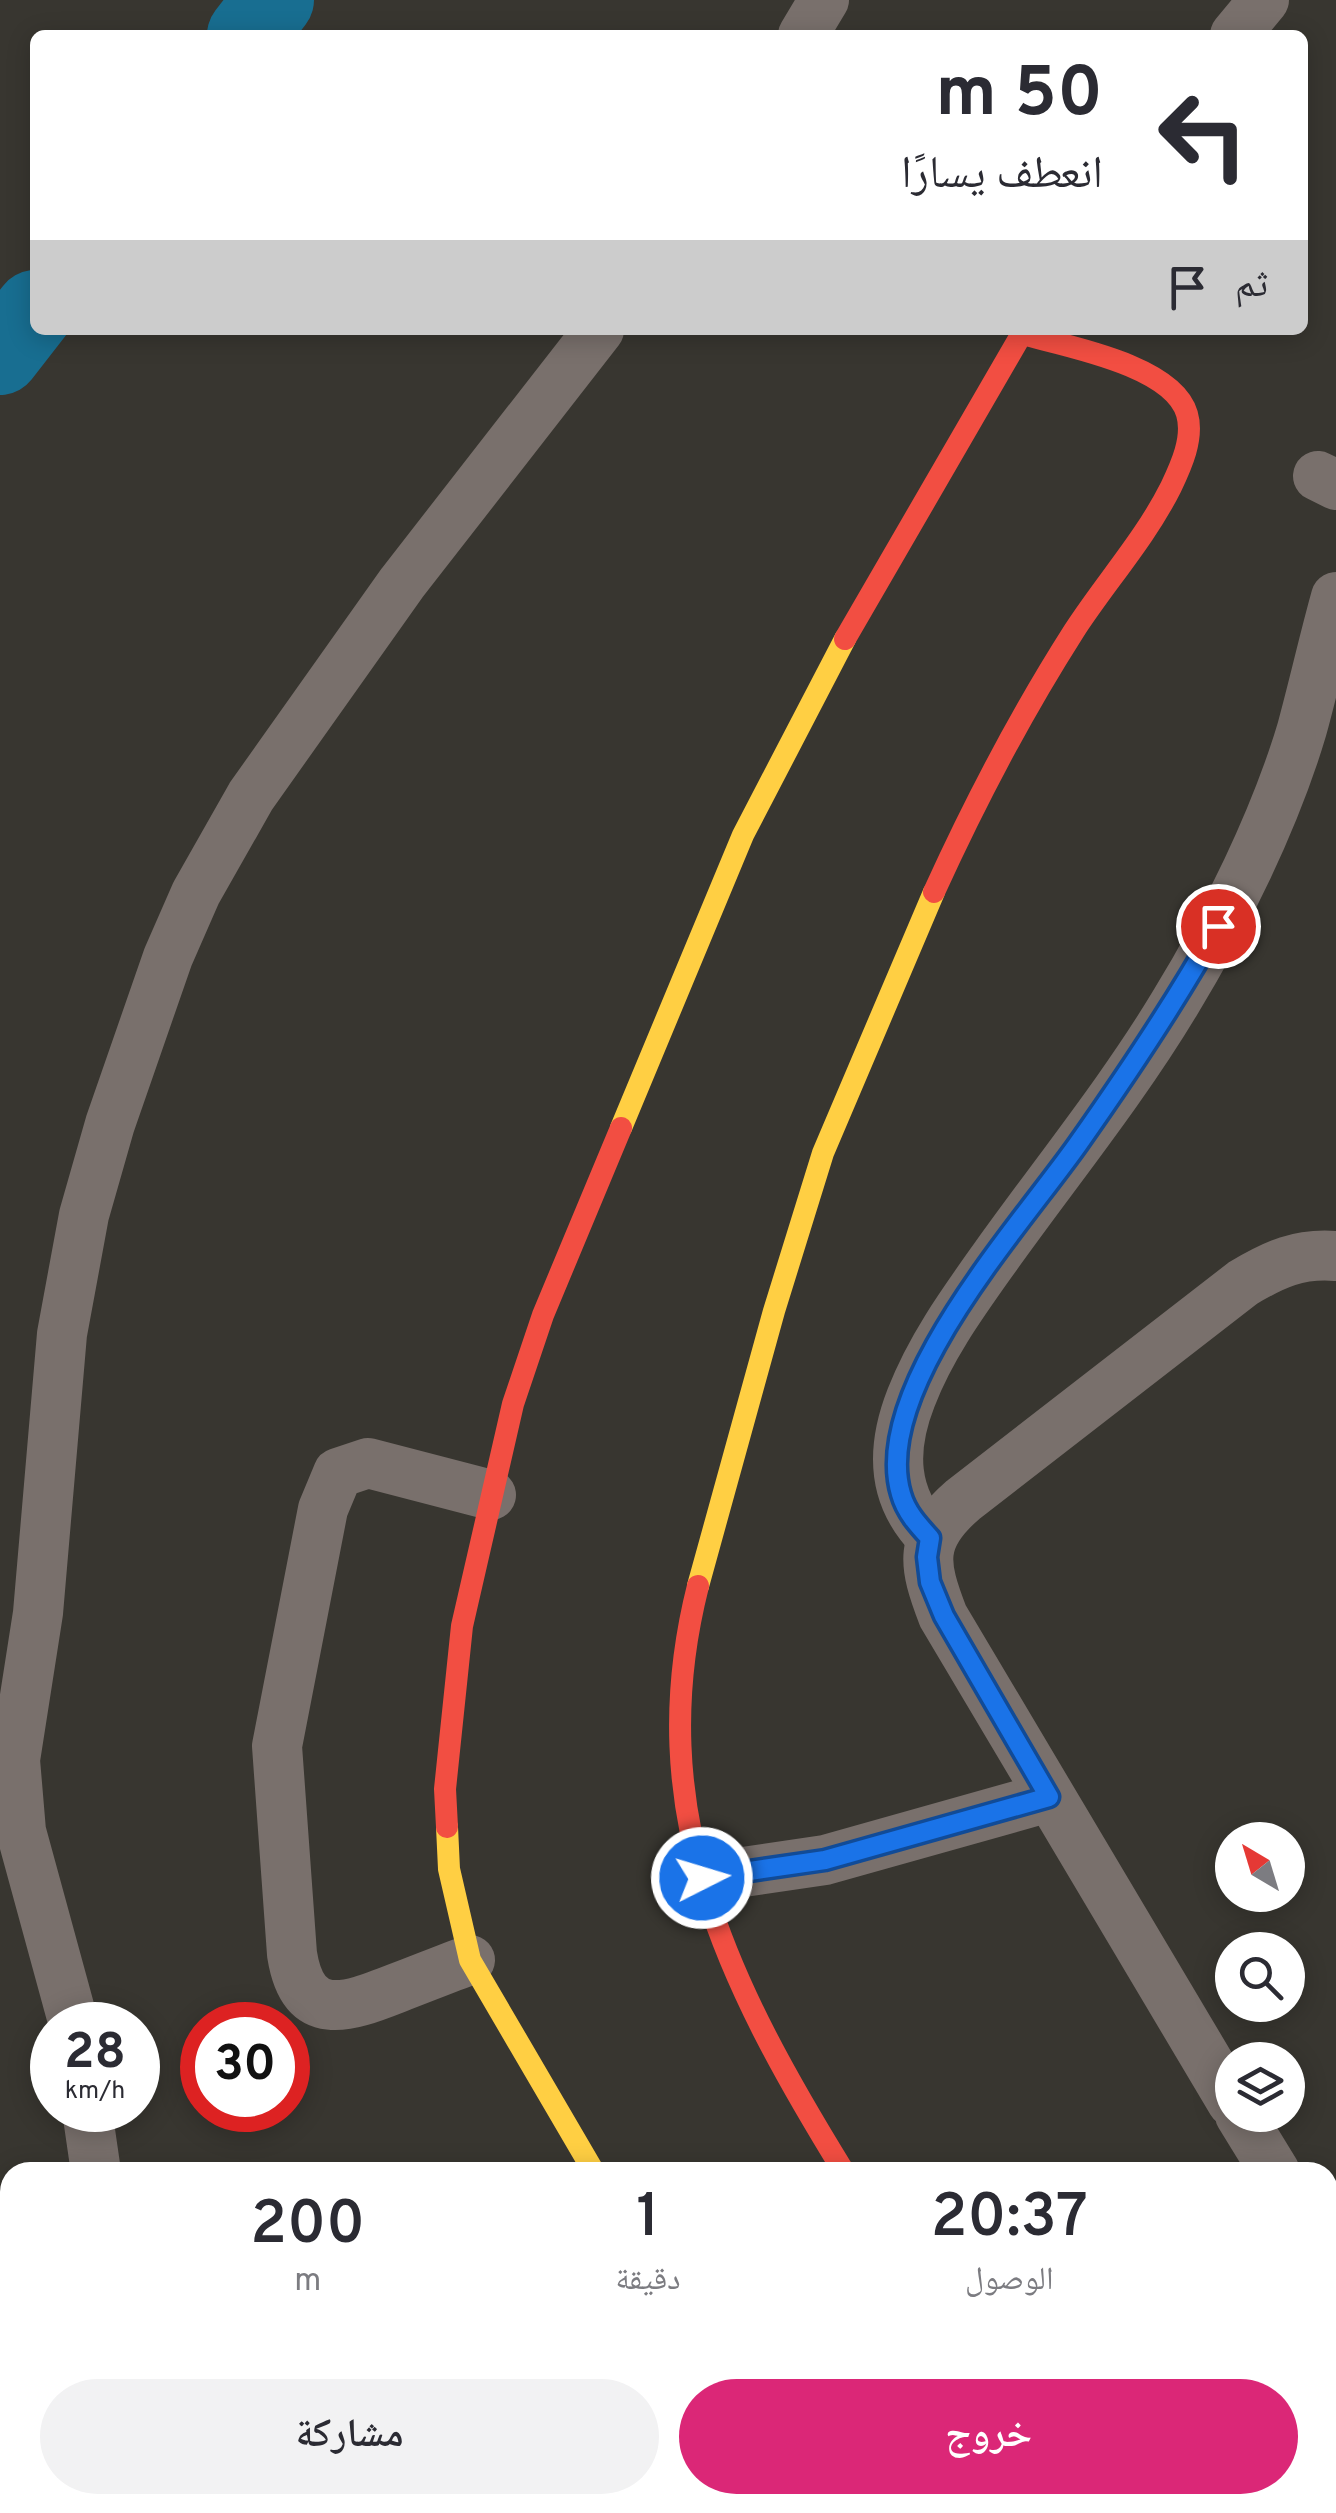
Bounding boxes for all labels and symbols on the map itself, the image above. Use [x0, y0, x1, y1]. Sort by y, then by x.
pin [1176, 884, 1261, 969]
north arrow [1215, 1822, 1305, 1912]
position arrow [650, 1826, 754, 1930]
speed limit sign: 30 [180, 2002, 310, 2132]

